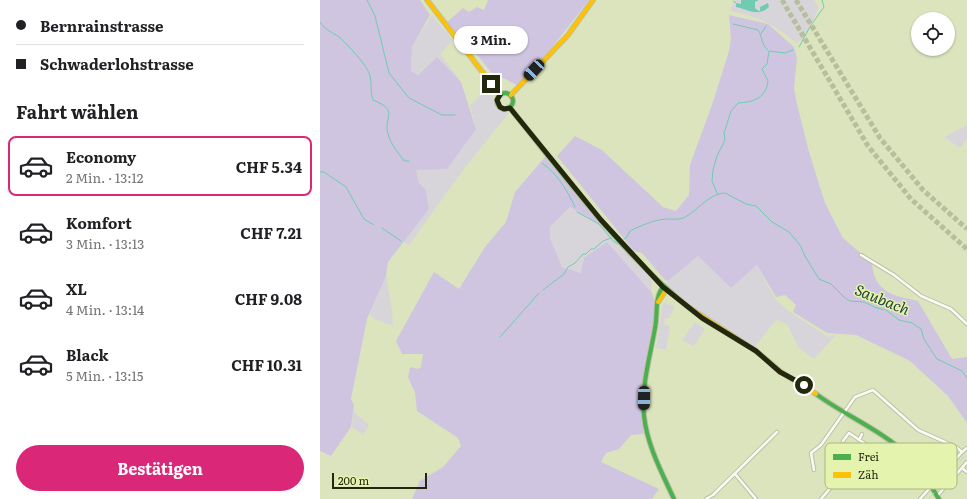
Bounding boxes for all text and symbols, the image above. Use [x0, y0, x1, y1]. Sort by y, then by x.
map controls [911, 12, 955, 56]
button: locate [911, 12, 955, 56]
text: Bernrainstrasse [40, 14, 164, 37]
callout: 3 Min. [454, 26, 528, 54]
text: 3 Min. [471, 30, 511, 49]
text: Schwaderlohstrasse [40, 52, 194, 75]
car [521, 57, 547, 83]
route end [482, 75, 500, 93]
text: Fahrt wählen [16, 98, 139, 125]
text: Economy [66, 145, 136, 168]
icon: car [18, 148, 54, 184]
text: CHF 5.34 [236, 155, 302, 178]
text: 2 Min. · 13:12 [66, 168, 143, 187]
text: Komfort [66, 211, 132, 234]
icon: car [18, 214, 54, 250]
text: CHF 7.21 [240, 221, 302, 244]
text: 3 Min. · 13:13 [66, 234, 144, 253]
text: XL [66, 277, 87, 300]
water label: Saubach [852, 277, 914, 320]
icon: car [18, 280, 54, 316]
text: CHF 9.08 [235, 287, 302, 310]
text: 4 Min. · 13:14 [66, 300, 144, 319]
text: Black [66, 343, 109, 366]
icon: car [18, 346, 54, 382]
text: CHF 10.31 [231, 353, 302, 376]
text: 5 Min. · 13:15 [66, 366, 143, 385]
route start [795, 376, 813, 394]
car [638, 386, 650, 410]
legend [825, 443, 957, 489]
button: Bestätigen [16, 445, 304, 491]
text: Frei [858, 448, 879, 464]
text: Zäh [858, 466, 878, 482]
scale bar [332, 471, 427, 490]
text: 200 m [338, 472, 369, 488]

